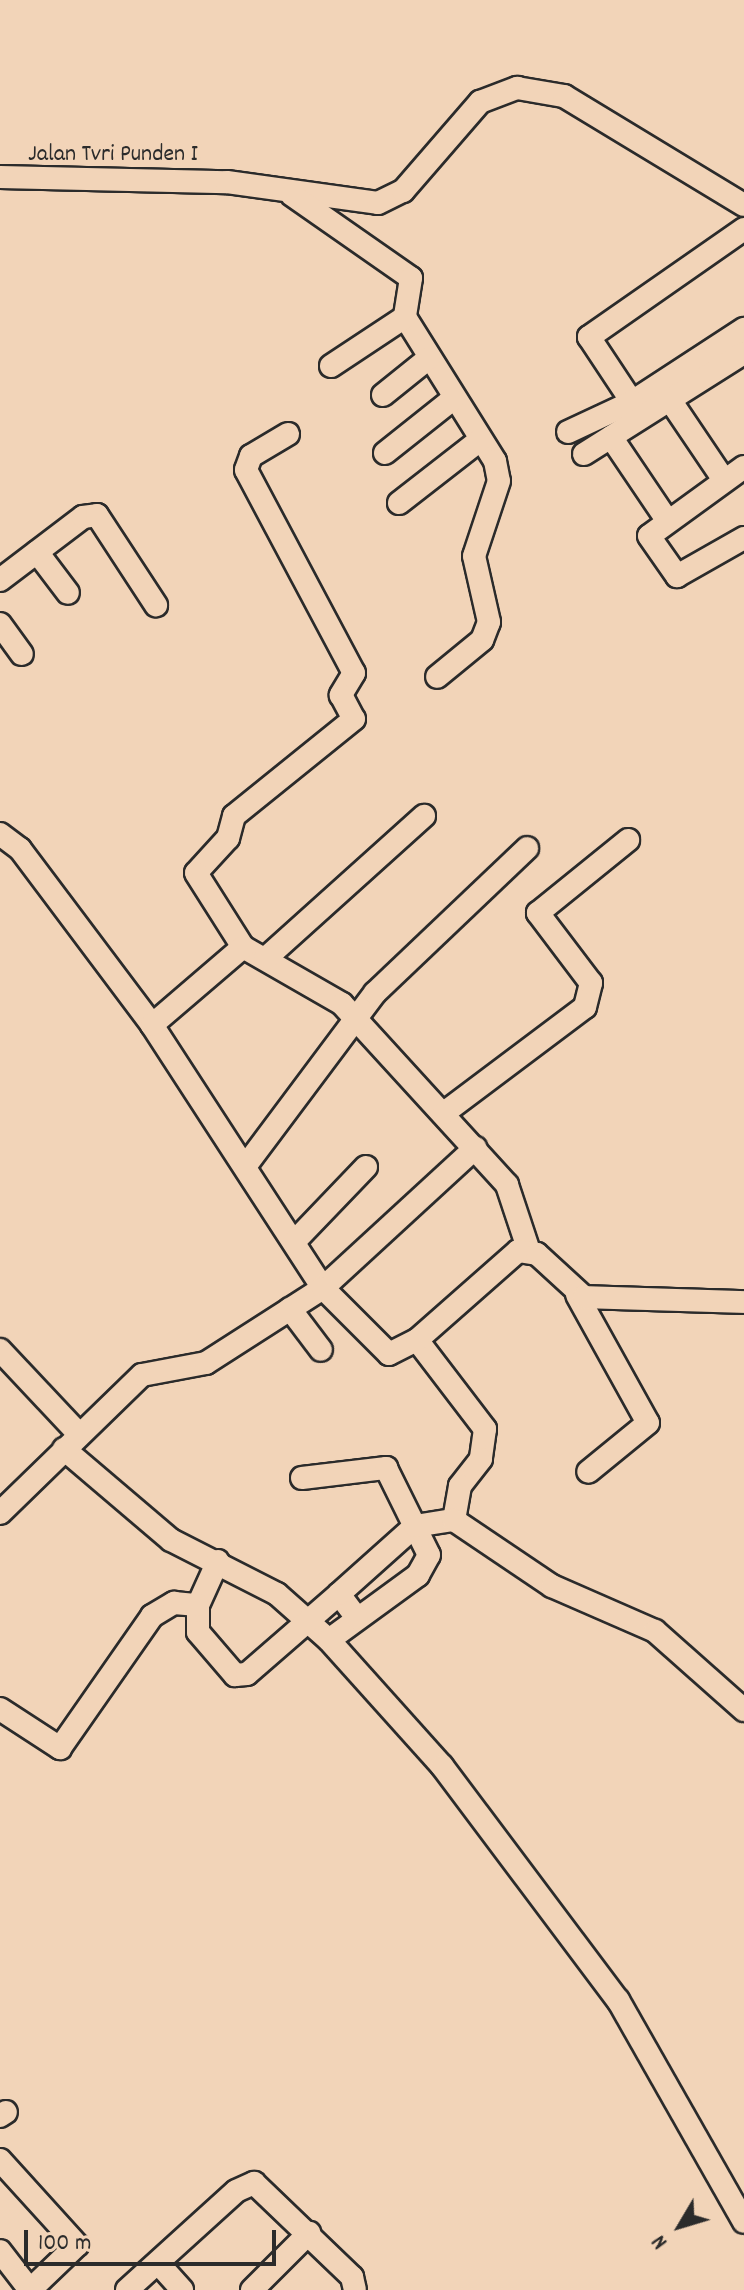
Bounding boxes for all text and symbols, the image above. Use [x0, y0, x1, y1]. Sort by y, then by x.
street label: Jalan Tvri Punden I [28, 142, 198, 170]
north arrow [640, 2186, 720, 2266]
scale bar [28, 2214, 280, 2264]
text: 100 m [38, 2227, 91, 2261]
text: N [645, 2227, 676, 2255]

